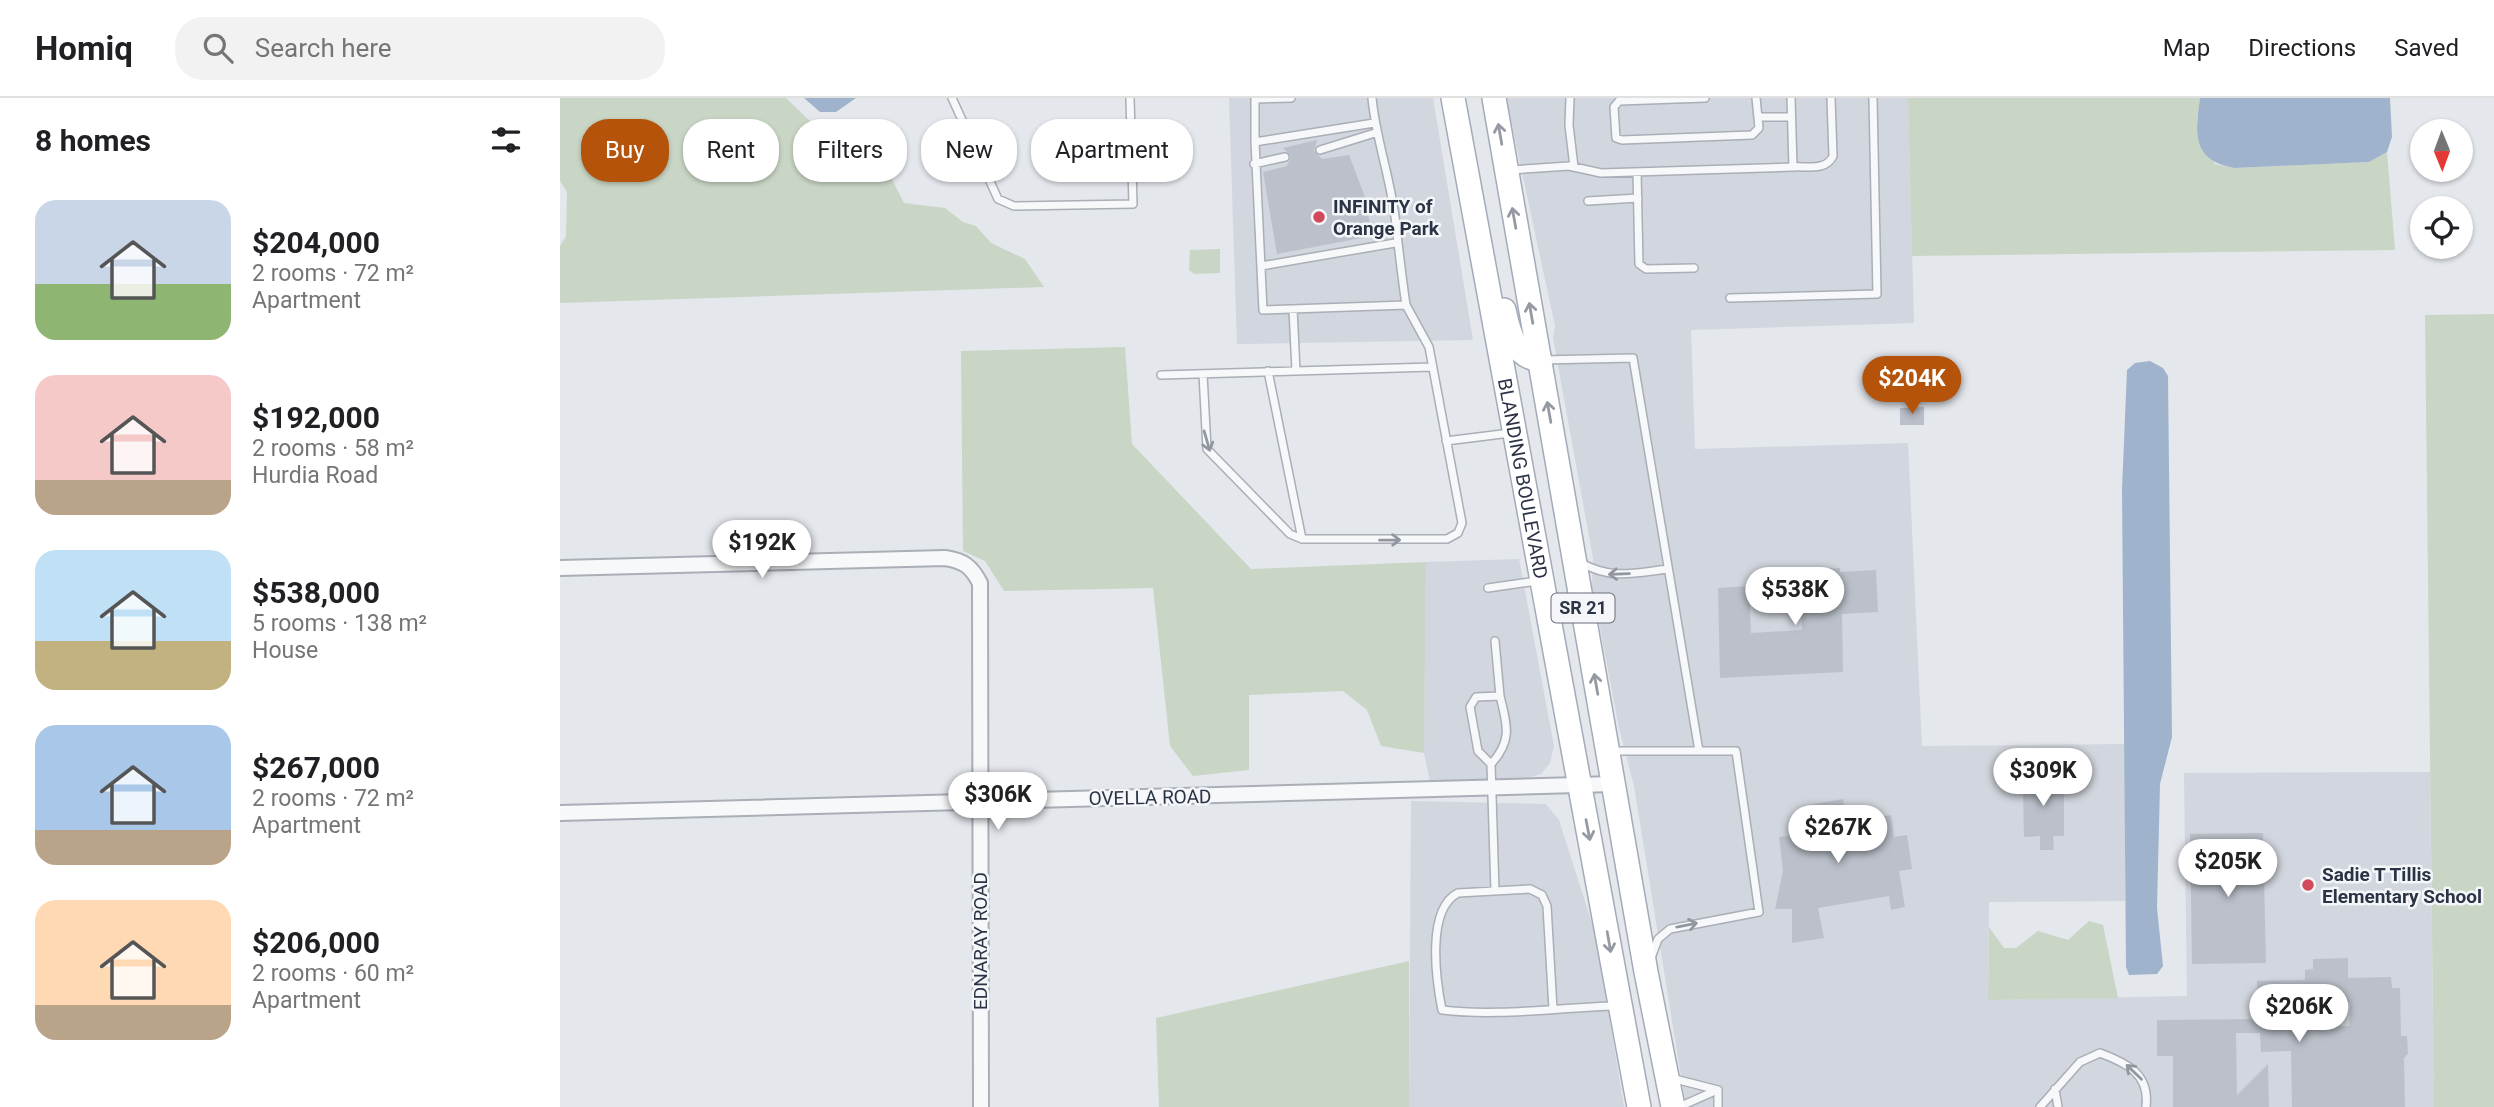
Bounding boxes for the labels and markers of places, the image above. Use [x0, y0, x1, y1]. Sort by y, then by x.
place label: INFINITY of Orange Park [1333, 195, 1440, 240]
marker: INFINITY of Orange Park [1311, 209, 1327, 225]
pin: $204K [1863, 356, 1961, 416]
pin: $192K [713, 520, 811, 580]
pin: $538K [1746, 568, 1844, 627]
pin: $309K [1994, 748, 2092, 808]
pin: $306K [949, 772, 1047, 832]
pin: $267K [1789, 806, 1887, 865]
pin: $205K [2179, 840, 2277, 899]
place label: Sadie T Tillis Elementary School [2322, 863, 2482, 908]
marker: Sadie T Tillis Elementary School [2300, 877, 2316, 893]
pin: $206K [2250, 984, 2348, 1044]

